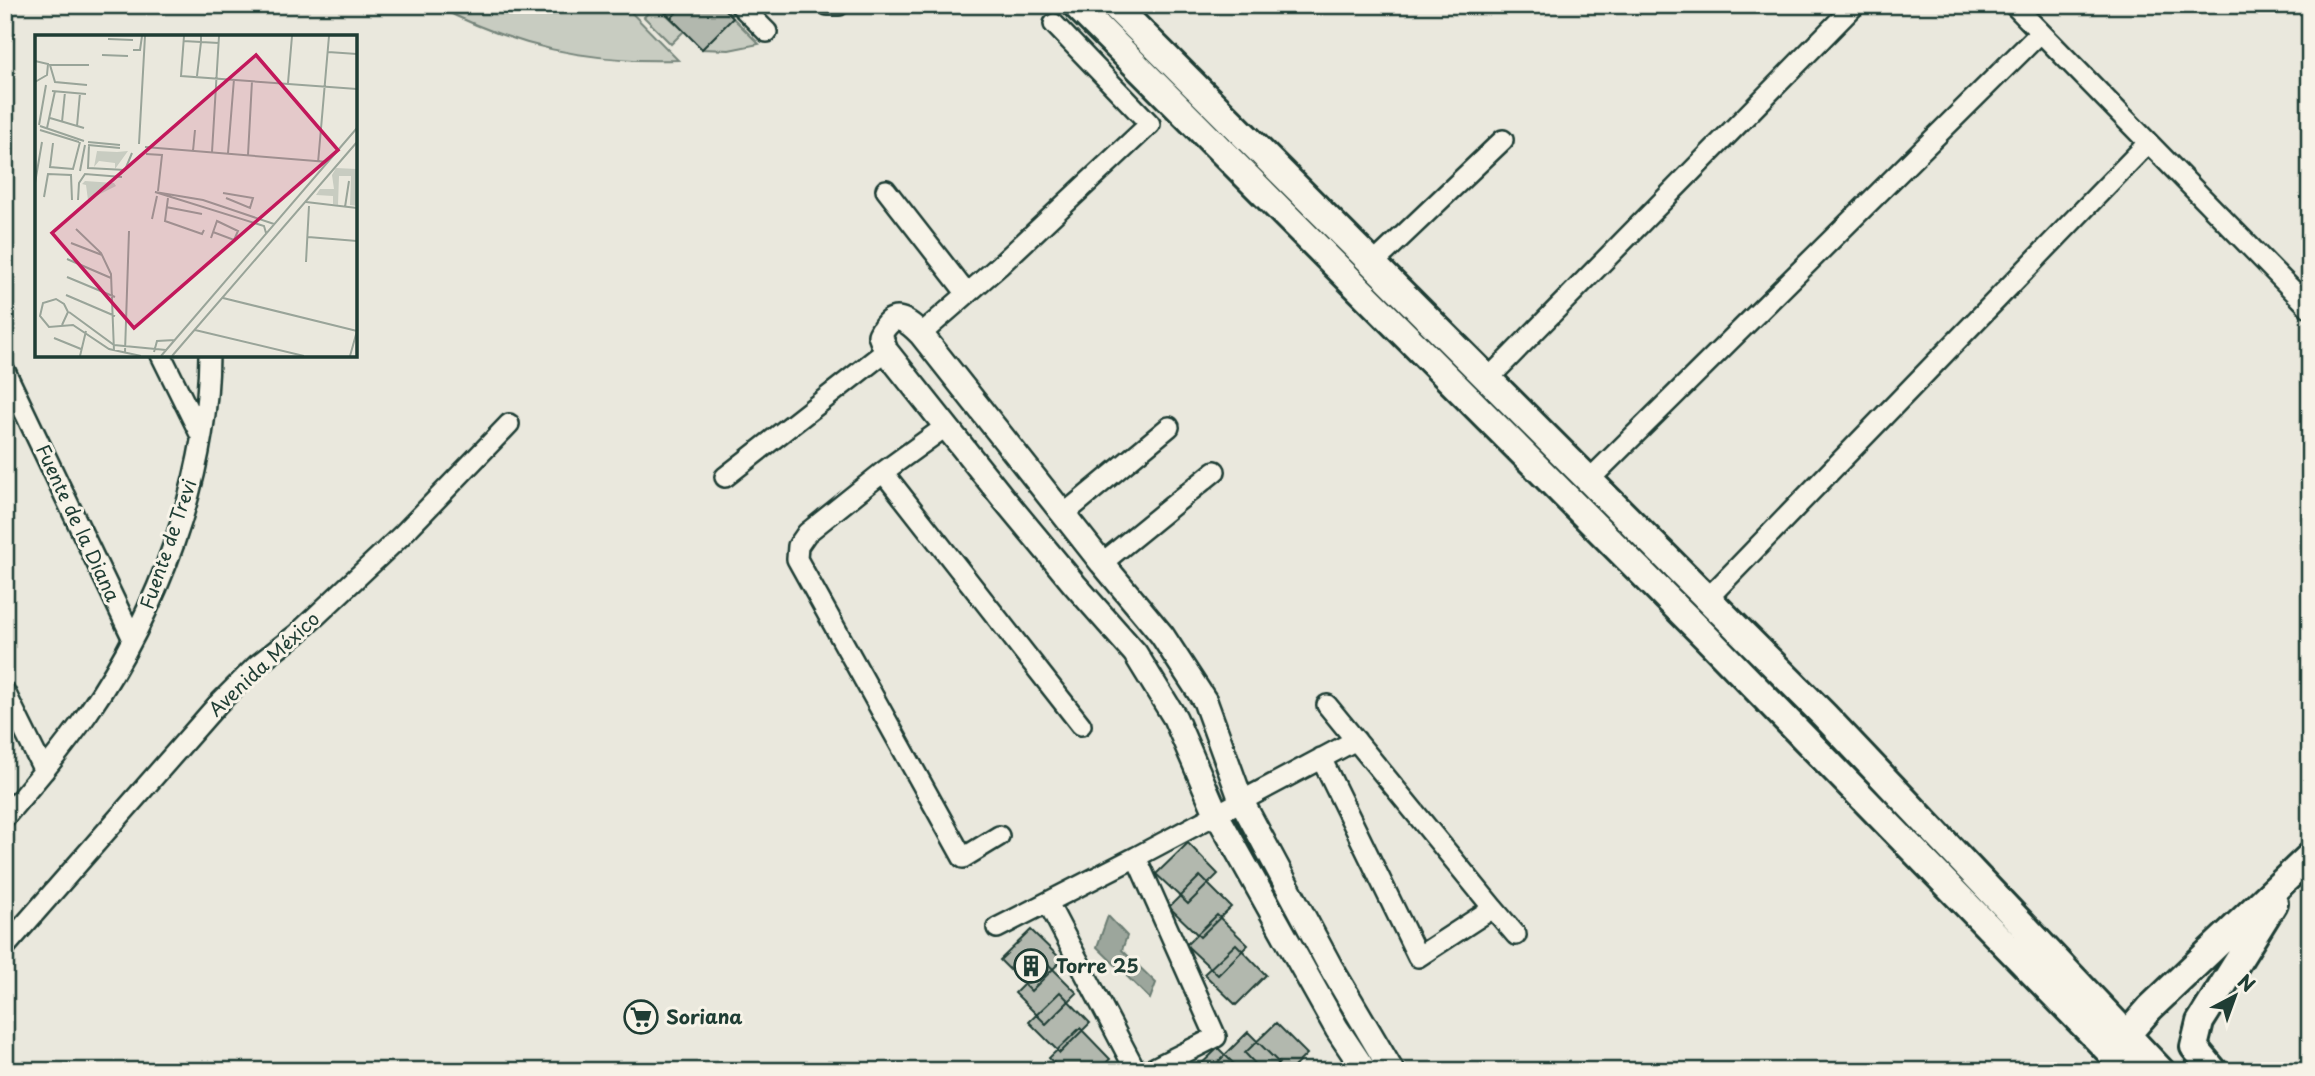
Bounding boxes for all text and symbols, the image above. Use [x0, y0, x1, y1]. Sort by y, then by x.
inset map [35, 35, 357, 357]
street label: Fuente de la Diana [30, 439, 128, 606]
street label: Fuente de Trevi [132, 475, 202, 612]
street label: Avenida México [202, 604, 325, 722]
building icon: Torre 25 [1012, 947, 1050, 985]
place label: Torre 25 [1056, 951, 1139, 979]
north arrow [2200, 960, 2270, 1030]
text: N [2232, 967, 2262, 998]
supermarket icon: Soriana [622, 998, 660, 1036]
place label: Soriana [666, 1002, 743, 1030]

